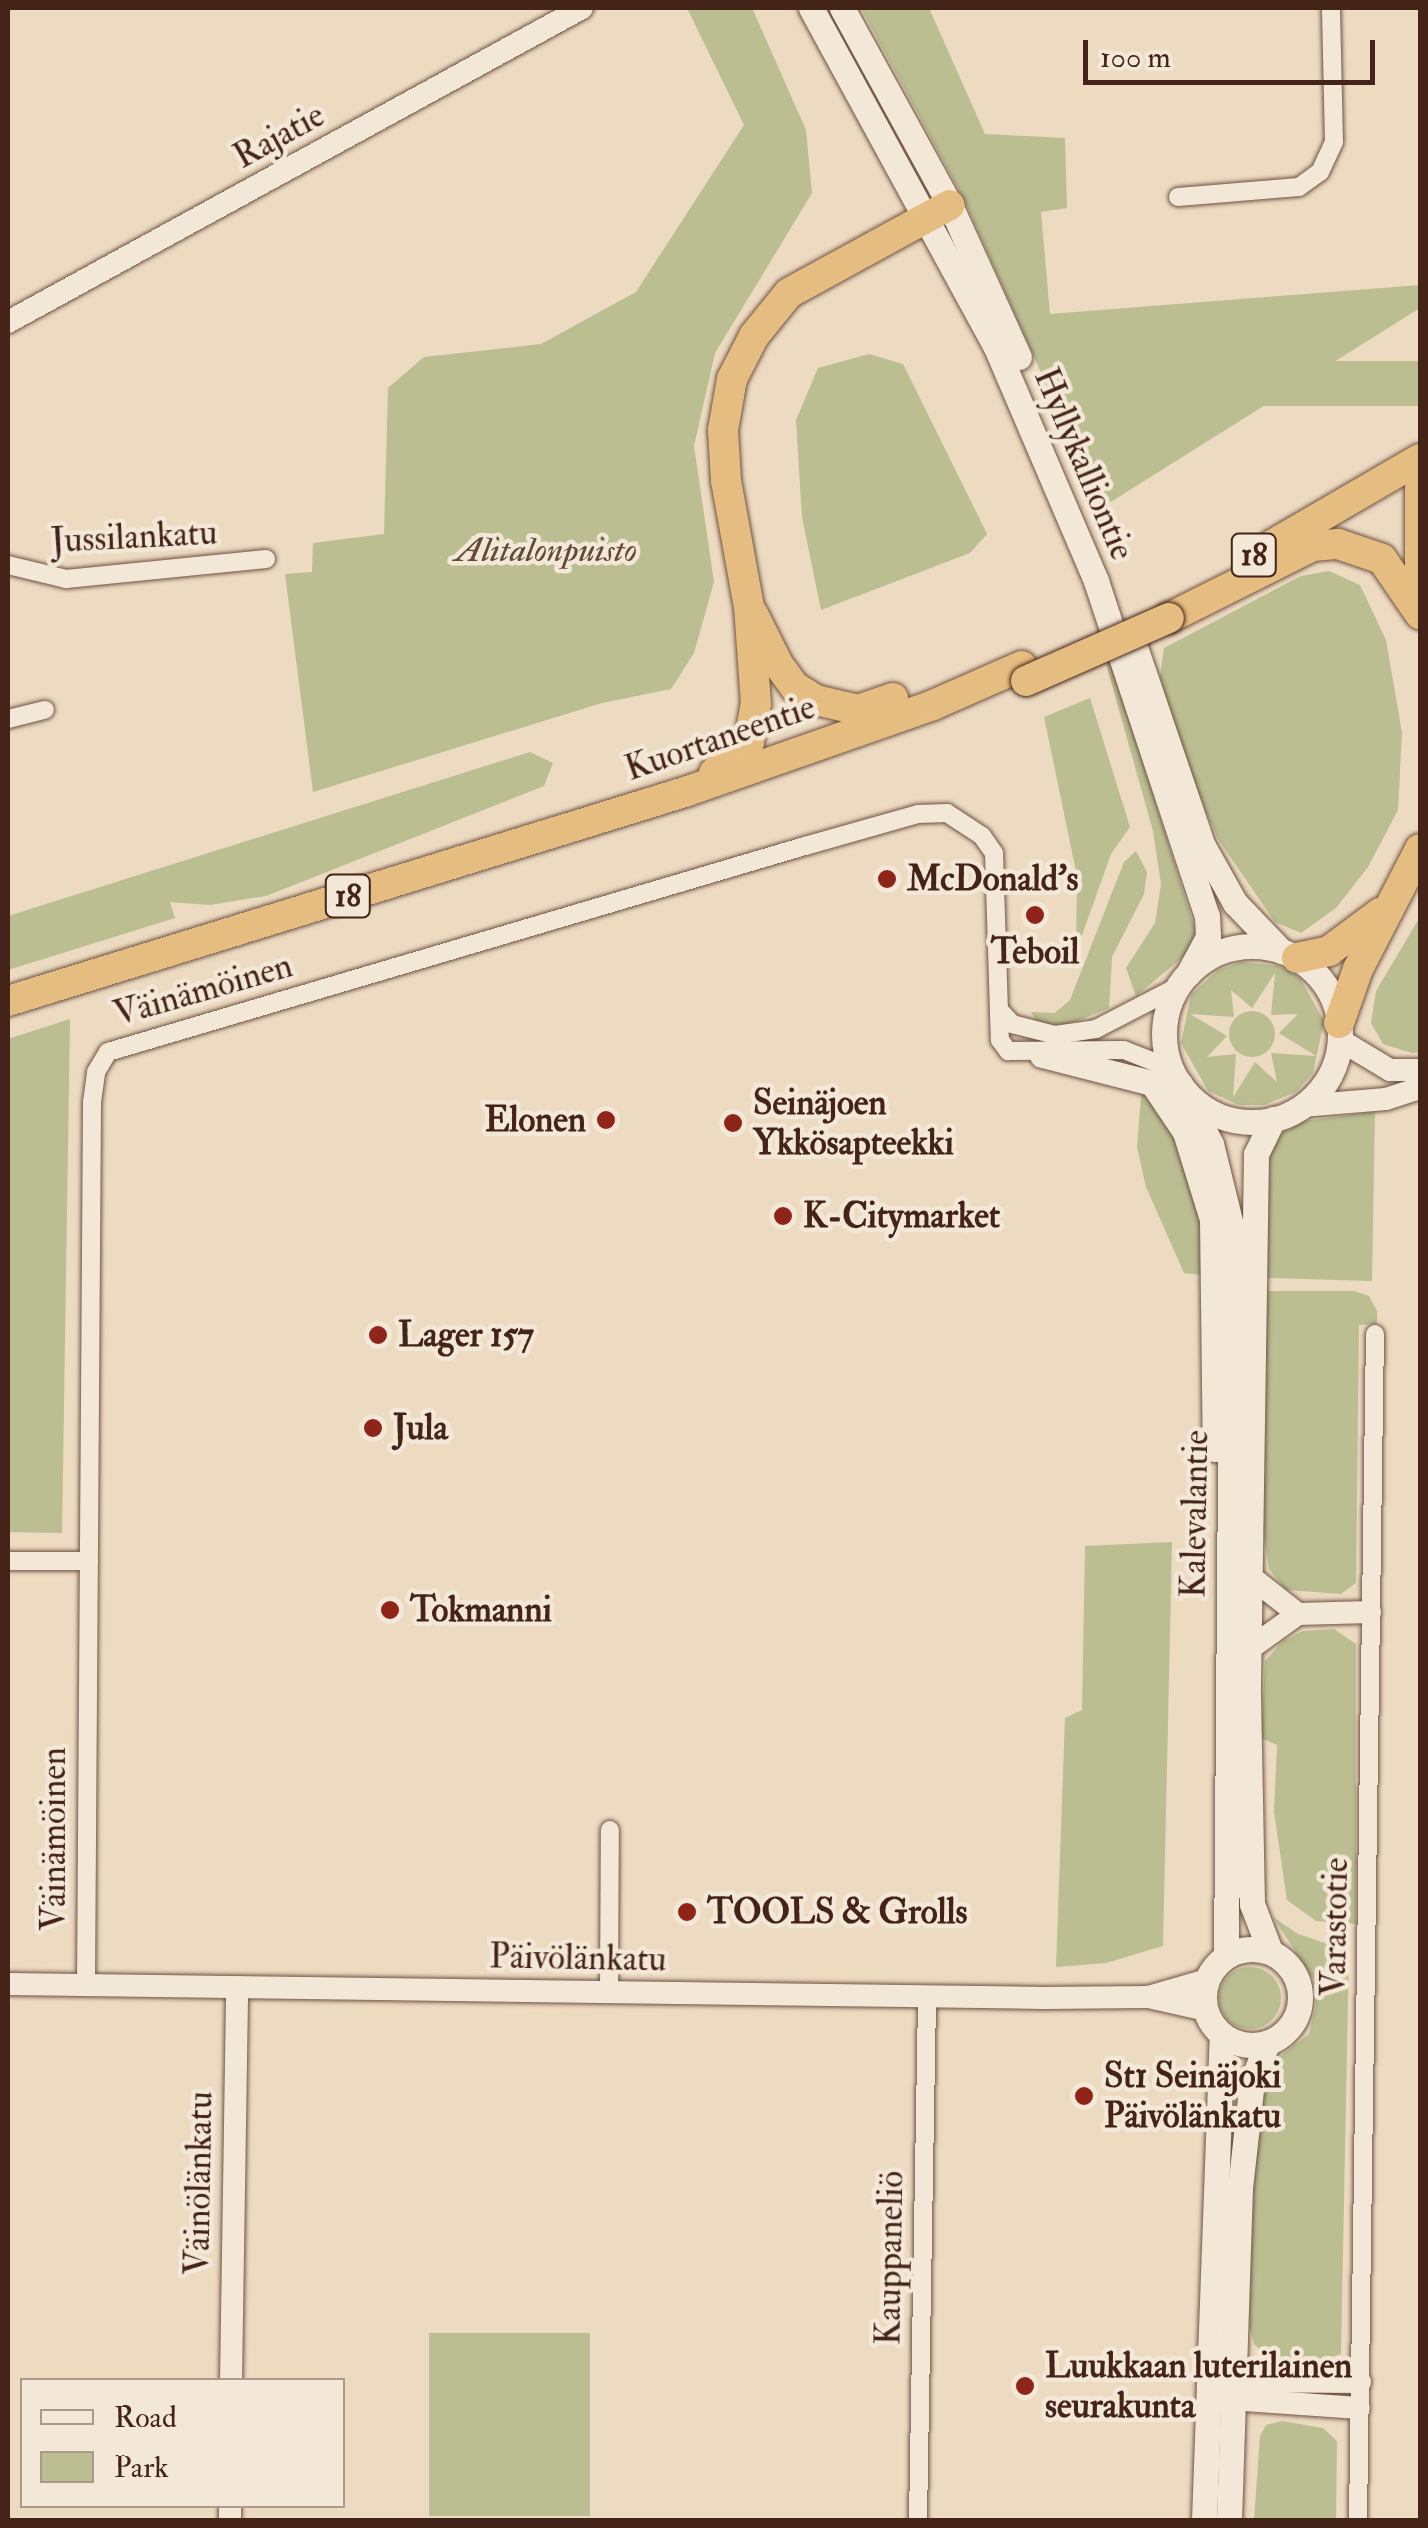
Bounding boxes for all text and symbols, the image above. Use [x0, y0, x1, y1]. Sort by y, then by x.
scale bar [1088, 20, 1380, 82]
text: 100 m [1100, 39, 1171, 76]
street label: Rajatie [226, 94, 332, 178]
street label: Hyllykalliontie [1025, 362, 1143, 566]
street label: Jussilankatu [50, 512, 218, 562]
road number: 18 [1229, 528, 1279, 582]
park label: Alitalonpuisto [455, 529, 637, 571]
street label: Kuortaneentie [620, 686, 820, 790]
place label: McDonald's [907, 858, 1078, 900]
marker: McDonald's [876, 868, 898, 890]
road number: 18 [323, 869, 373, 923]
marker: Teboil [1024, 904, 1046, 926]
place label: Teboil [991, 931, 1079, 973]
street label: Väinämöinen [109, 944, 297, 1036]
place label: Seinäjoen Ykkösapteekki [753, 1082, 954, 1164]
place label: Elonen [484, 1099, 586, 1141]
marker: Elonen [595, 1109, 617, 1131]
marker: Seinäjoen Ykkösapteekki [722, 1112, 744, 1134]
place label: K-Citymarket [803, 1195, 1000, 1237]
marker: K-Citymarket [772, 1205, 794, 1227]
place label: Lager 157 [398, 1314, 534, 1356]
marker: Lager 157 [367, 1324, 389, 1346]
place label: Jula [393, 1407, 448, 1449]
marker: Jula [362, 1417, 384, 1439]
street label: Kalevalantie [1173, 1430, 1217, 1598]
place label: Tokmanni [410, 1589, 552, 1631]
marker: Tokmanni [379, 1599, 401, 1621]
street label: Väinämöinen [33, 1747, 75, 1931]
street label: Varastotie [1313, 1857, 1357, 1997]
place label: TOOLS & Grolls [707, 1891, 967, 1933]
marker: TOOLS & Grolls [676, 1901, 698, 1923]
street label: Päivölänkatu [489, 1935, 667, 1981]
place label: St1 Seinäjoki Päivölänkatu [1104, 2055, 1281, 2137]
marker: St1 Seinäjoki Päivölänkatu [1073, 2085, 1095, 2107]
street label: Väinölänkatu [176, 2091, 222, 2275]
street label: Kauppaneliö [867, 2170, 913, 2346]
place label: Luukkaan luterilainen seurakunta [1045, 2345, 1352, 2427]
marker: Luukkaan luterilainen seurakunta [1014, 2375, 1036, 2397]
legend [20, 2378, 345, 2508]
text: Road [114, 2399, 177, 2436]
text: Park [114, 2449, 169, 2486]

